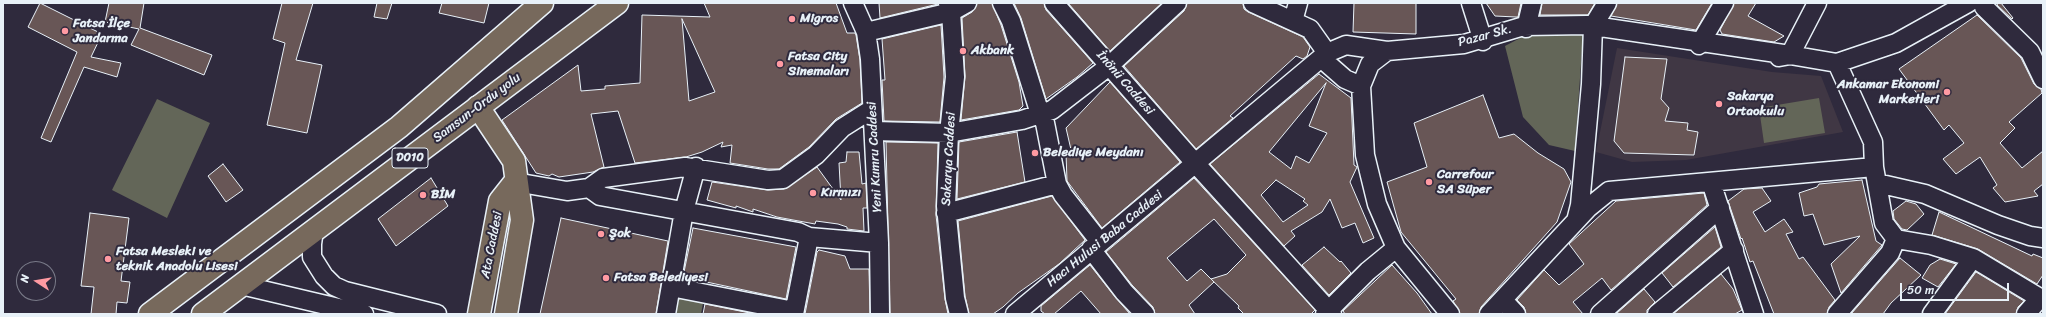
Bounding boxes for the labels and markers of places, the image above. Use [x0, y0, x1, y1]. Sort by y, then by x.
place label: Migros [800, 11, 838, 27]
marker: Migros [787, 14, 797, 24]
place label: Fatsa İlçe Jandarma [73, 16, 130, 47]
marker: Fatsa İlçe Jandarma [60, 26, 70, 36]
place label: Akbank [971, 43, 1014, 59]
marker: Akbank [958, 46, 968, 56]
place label: Fatsa City Sinemaları [788, 49, 849, 80]
marker: Fatsa City Sinemaları [775, 59, 785, 69]
place label: Ankamar Ekonomi Marketleri [1837, 77, 1939, 108]
marker: Ankamar Ekonomi Marketleri [1942, 87, 1952, 97]
place label: Sakarya Ortaokulu [1727, 89, 1784, 120]
marker: Sakarya Ortaokulu [1714, 99, 1724, 109]
place label: Belediye Meydanı [1043, 145, 1143, 161]
marker: Belediye Meydanı [1030, 148, 1040, 158]
place label: Carrefour SA Süper [1437, 167, 1493, 198]
marker: Carrefour SA Süper [1424, 177, 1434, 187]
place label: Kırmızı [821, 185, 861, 201]
place label: BİM [431, 187, 455, 203]
marker: Kırmızı [808, 188, 818, 198]
marker: BİM [418, 190, 428, 200]
place label: Şok [609, 226, 631, 242]
marker: Şok [596, 229, 606, 239]
place label: Fatsa Mesleki ve teknik Anadolu Lisesi [116, 244, 238, 275]
marker: Fatsa Mesleki ve teknik Anadolu Lisesi [103, 254, 113, 264]
place label: Fatsa Belediyesi [614, 270, 708, 286]
marker: Fatsa Belediyesi [601, 273, 611, 283]

